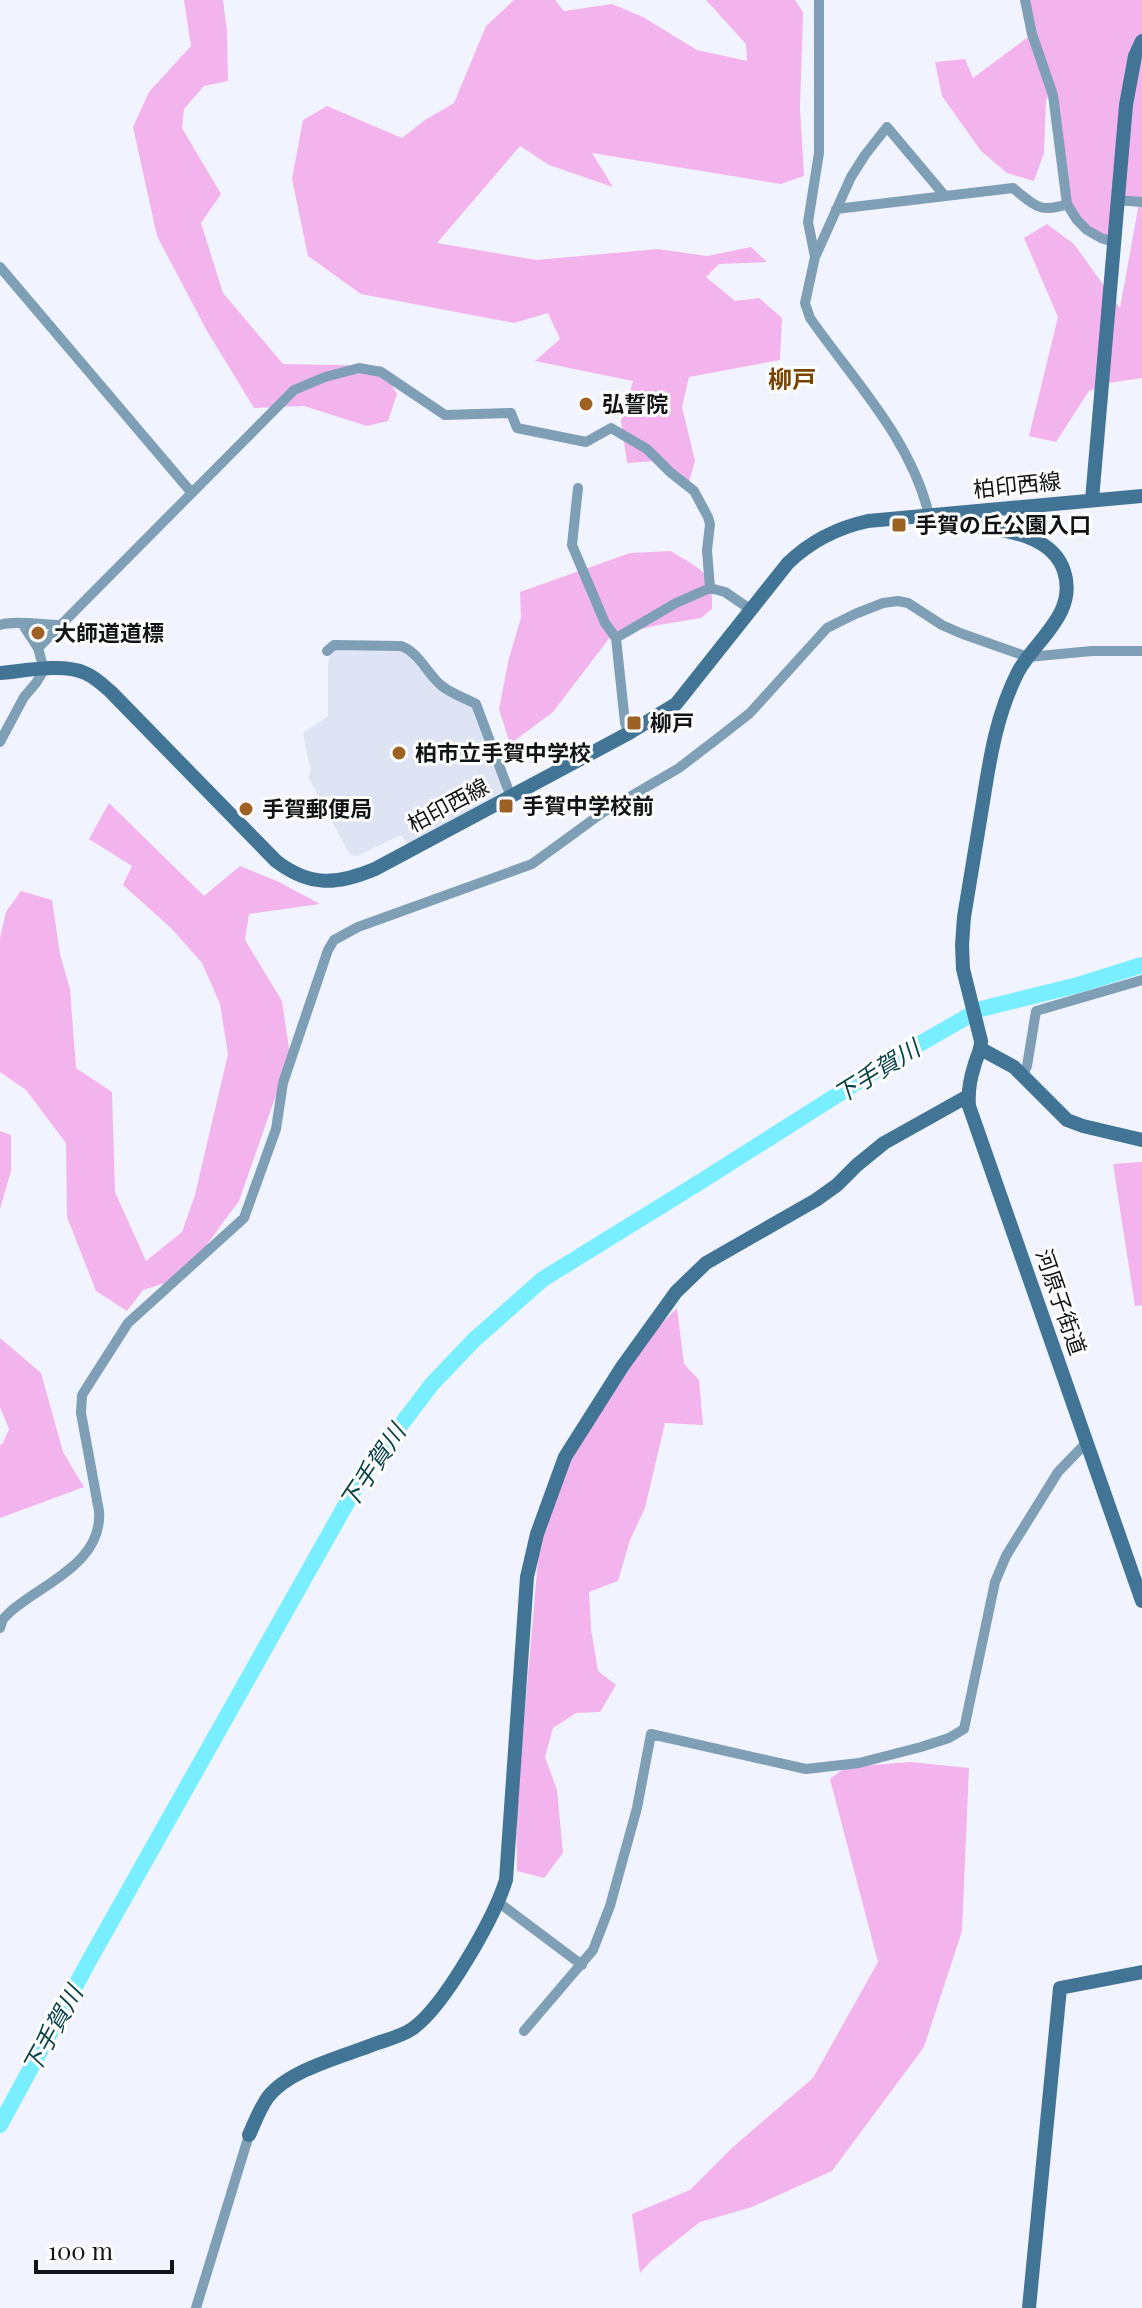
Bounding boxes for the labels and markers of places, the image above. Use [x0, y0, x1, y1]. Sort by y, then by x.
place label: 弘誓院 [602, 388, 668, 418]
marker: 弘誓院 [577, 395, 595, 413]
place label: 手賀の丘公園入口 [915, 509, 1091, 539]
marker: 手賀の丘公園入口 [890, 516, 908, 534]
place label: 大師道道標 [54, 617, 164, 647]
marker: 大師道道標 [29, 624, 47, 642]
place label: 柳戸 [650, 707, 694, 737]
marker: 柳戸 [625, 714, 643, 732]
place label: 柏市立手賀中学校 [415, 737, 591, 767]
marker: 柏市立手賀中学校 [390, 744, 408, 762]
place label: 手賀中学校前 [522, 790, 654, 820]
place label: 手賀郵便局 [262, 793, 372, 823]
marker: 手賀中学校前 [497, 797, 515, 815]
marker: 手賀郵便局 [237, 800, 255, 818]

